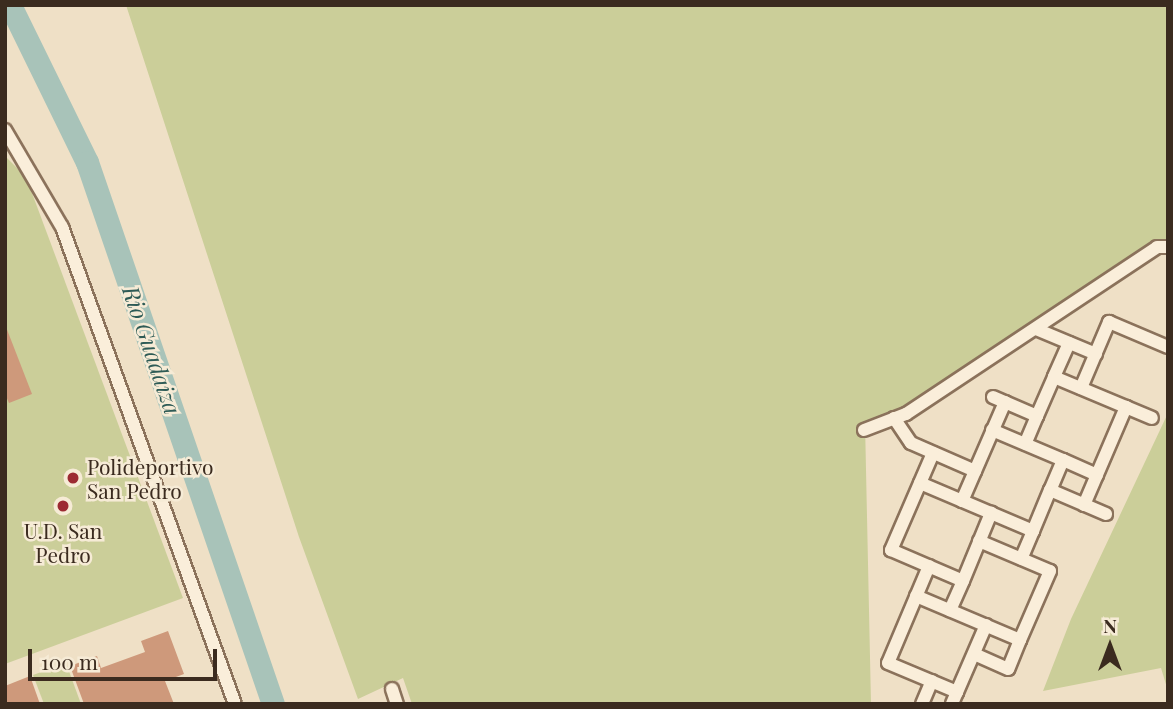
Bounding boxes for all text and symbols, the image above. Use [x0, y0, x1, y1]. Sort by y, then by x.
water label: Rio Guadaiza [117, 282, 187, 418]
place label: Polideportivo San Pedro [87, 453, 214, 503]
marker: Polideportivo San Pedro [65, 470, 81, 486]
marker: U.D. San Pedro [55, 498, 71, 514]
place label: U.D. San Pedro [24, 517, 102, 567]
north arrow [1075, 611, 1145, 681]
text: N [1103, 612, 1117, 638]
scale bar [32, 636, 220, 680]
text: 100 m [41, 647, 98, 675]

